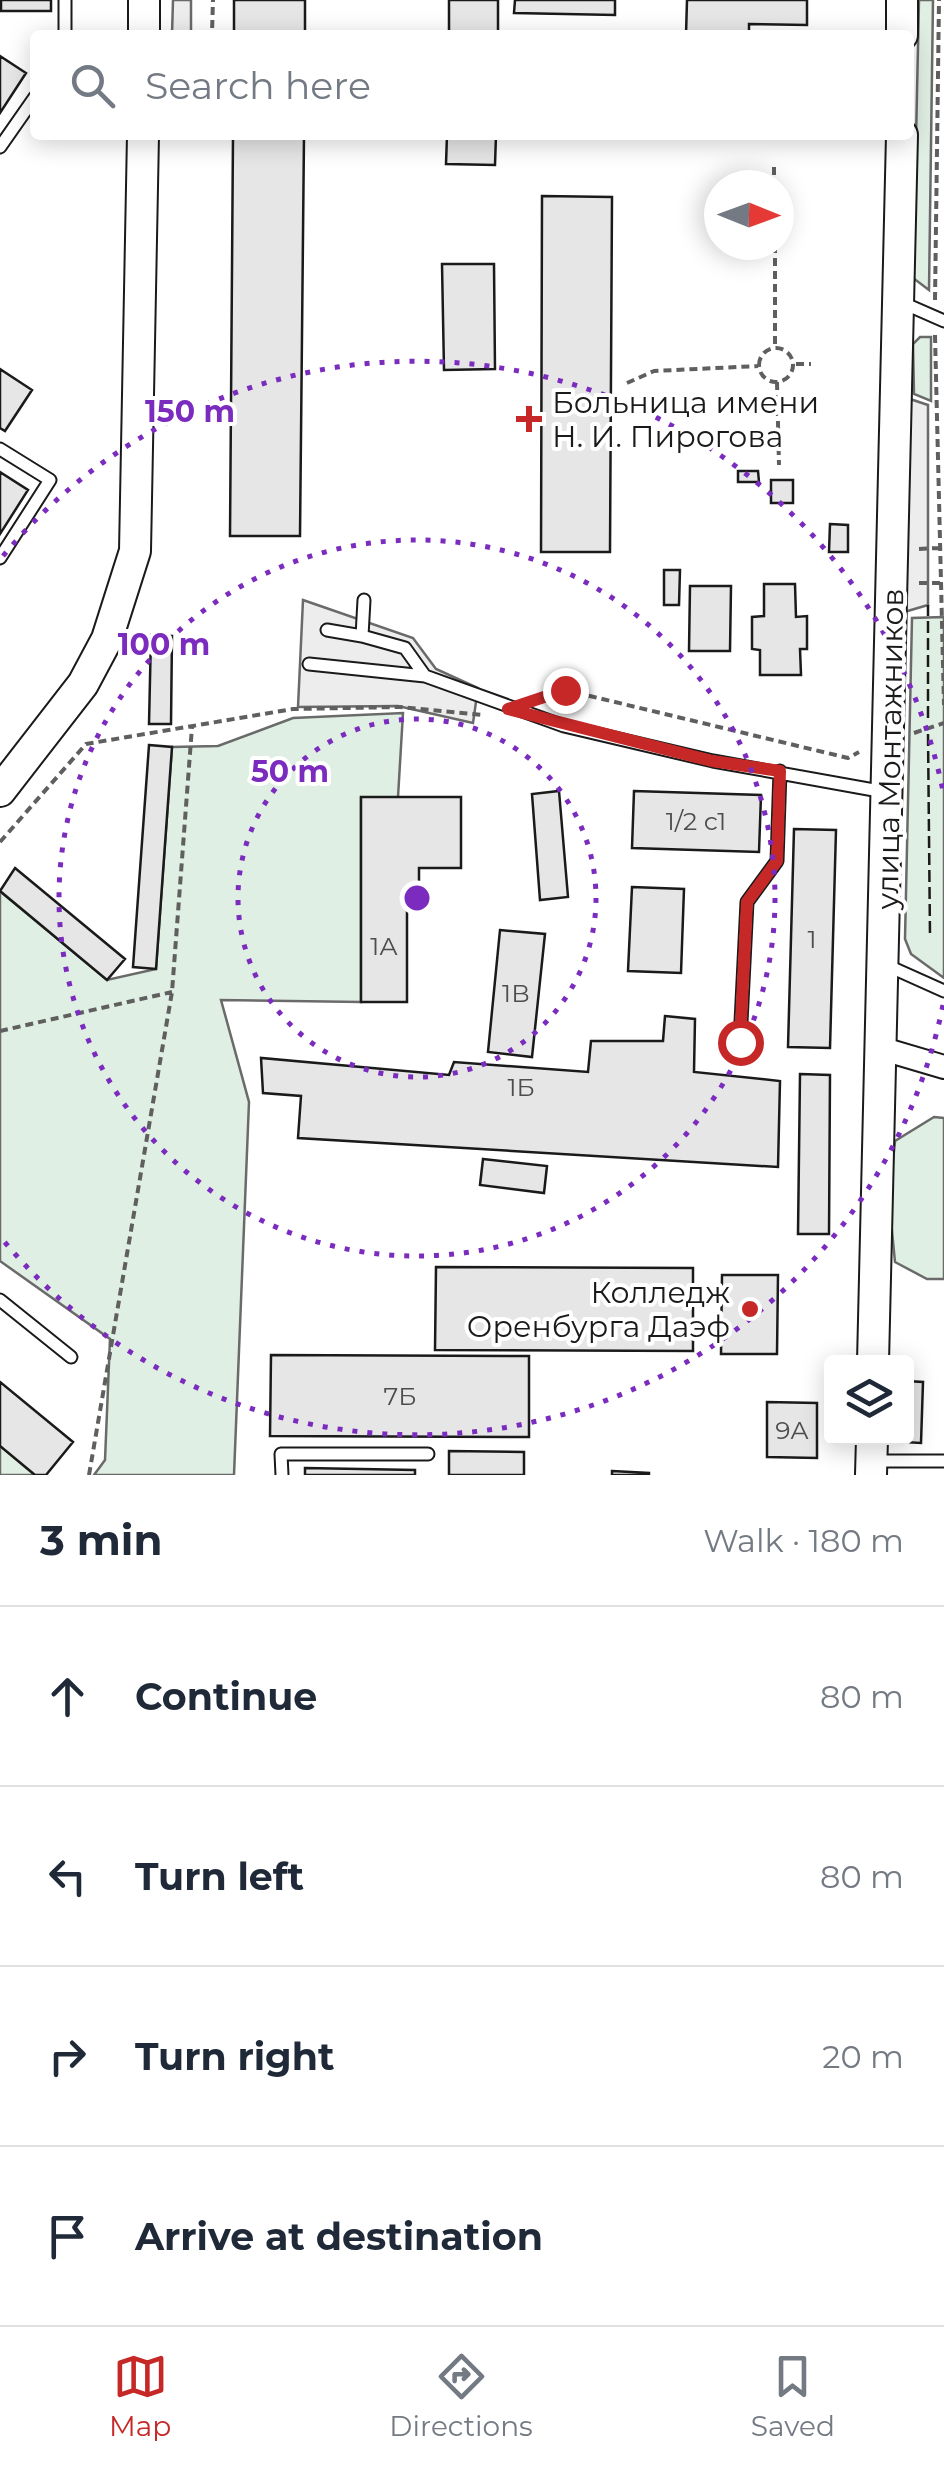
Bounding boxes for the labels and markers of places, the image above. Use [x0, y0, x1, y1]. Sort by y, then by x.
place label: Больница имени Н. И. Пирогова [552, 384, 819, 455]
marker: Больница имени Н. И. Пирогова [516, 406, 542, 432]
centre of rings [399, 880, 435, 916]
place label: Колледж Оренбурга Даэф [467, 1274, 730, 1345]
marker: Колледж Оренбурга Даэф [739, 1298, 761, 1320]

